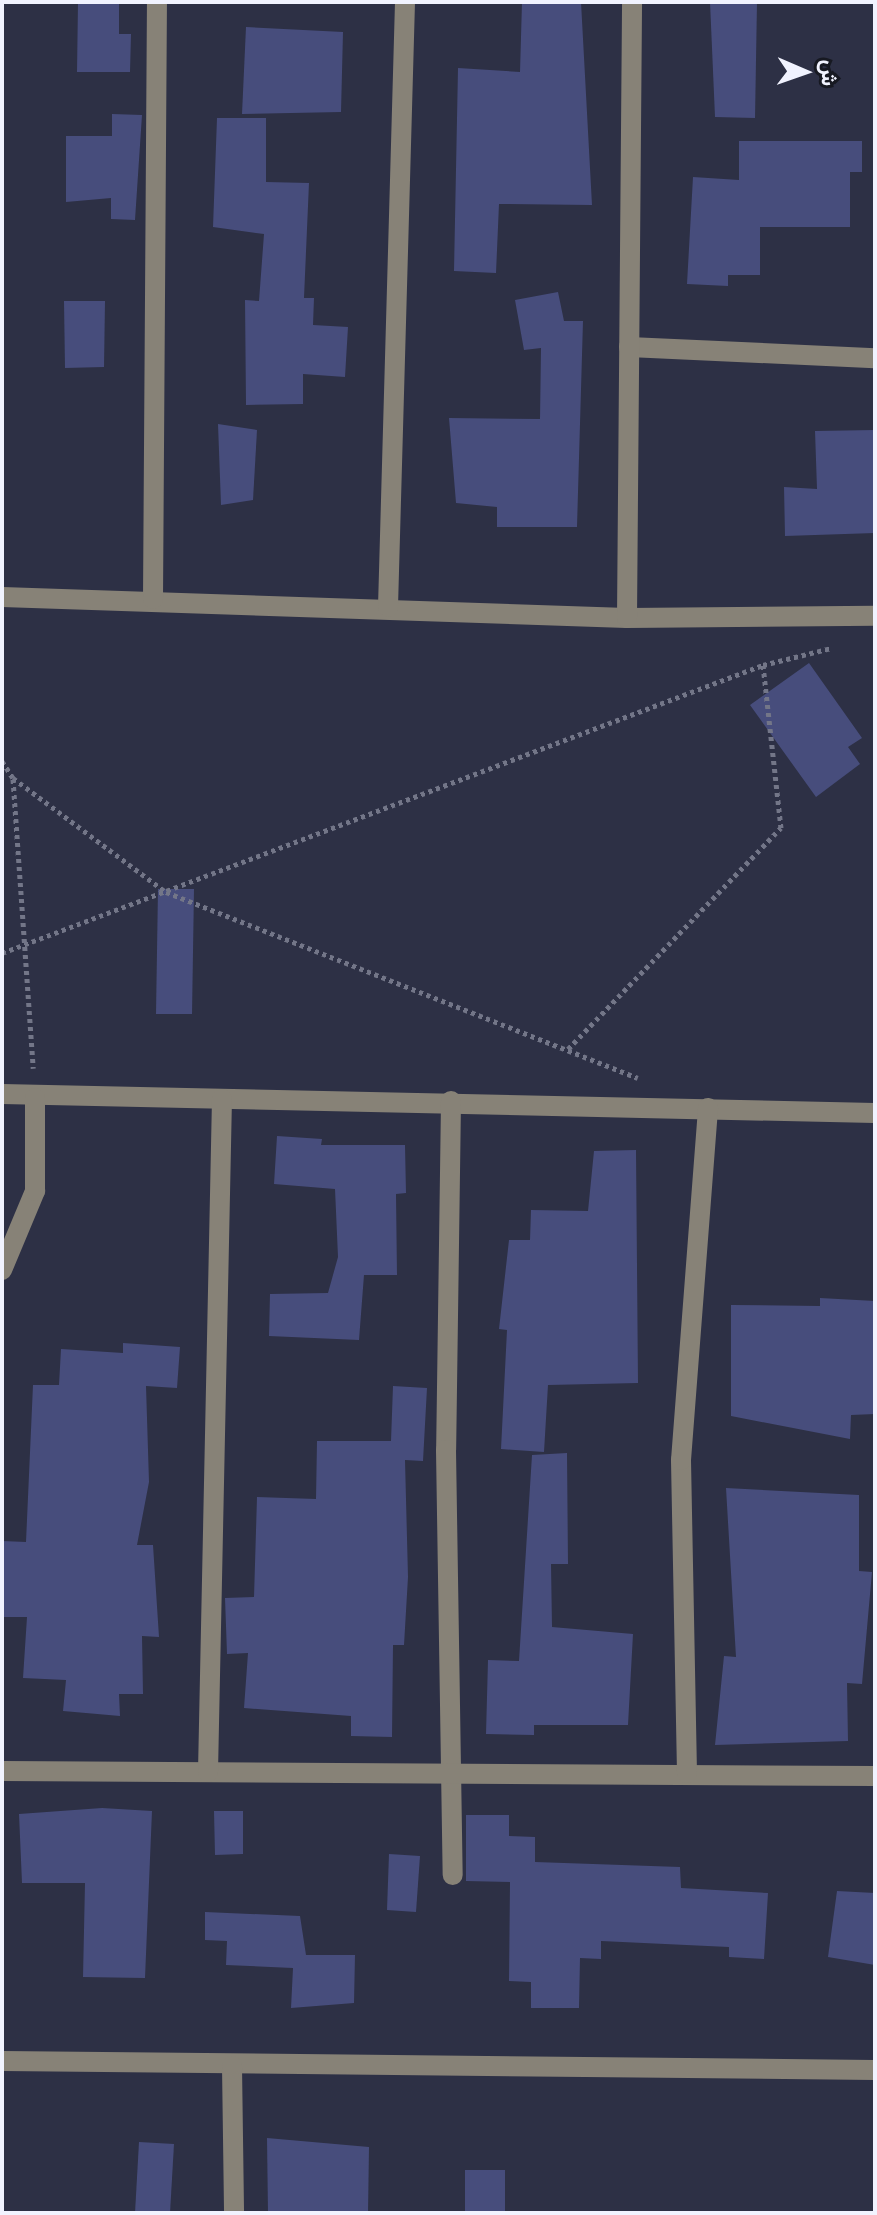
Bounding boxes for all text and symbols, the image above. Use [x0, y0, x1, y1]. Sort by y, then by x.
north arrow [765, 32, 845, 112]
text: ش [813, 59, 845, 87]

